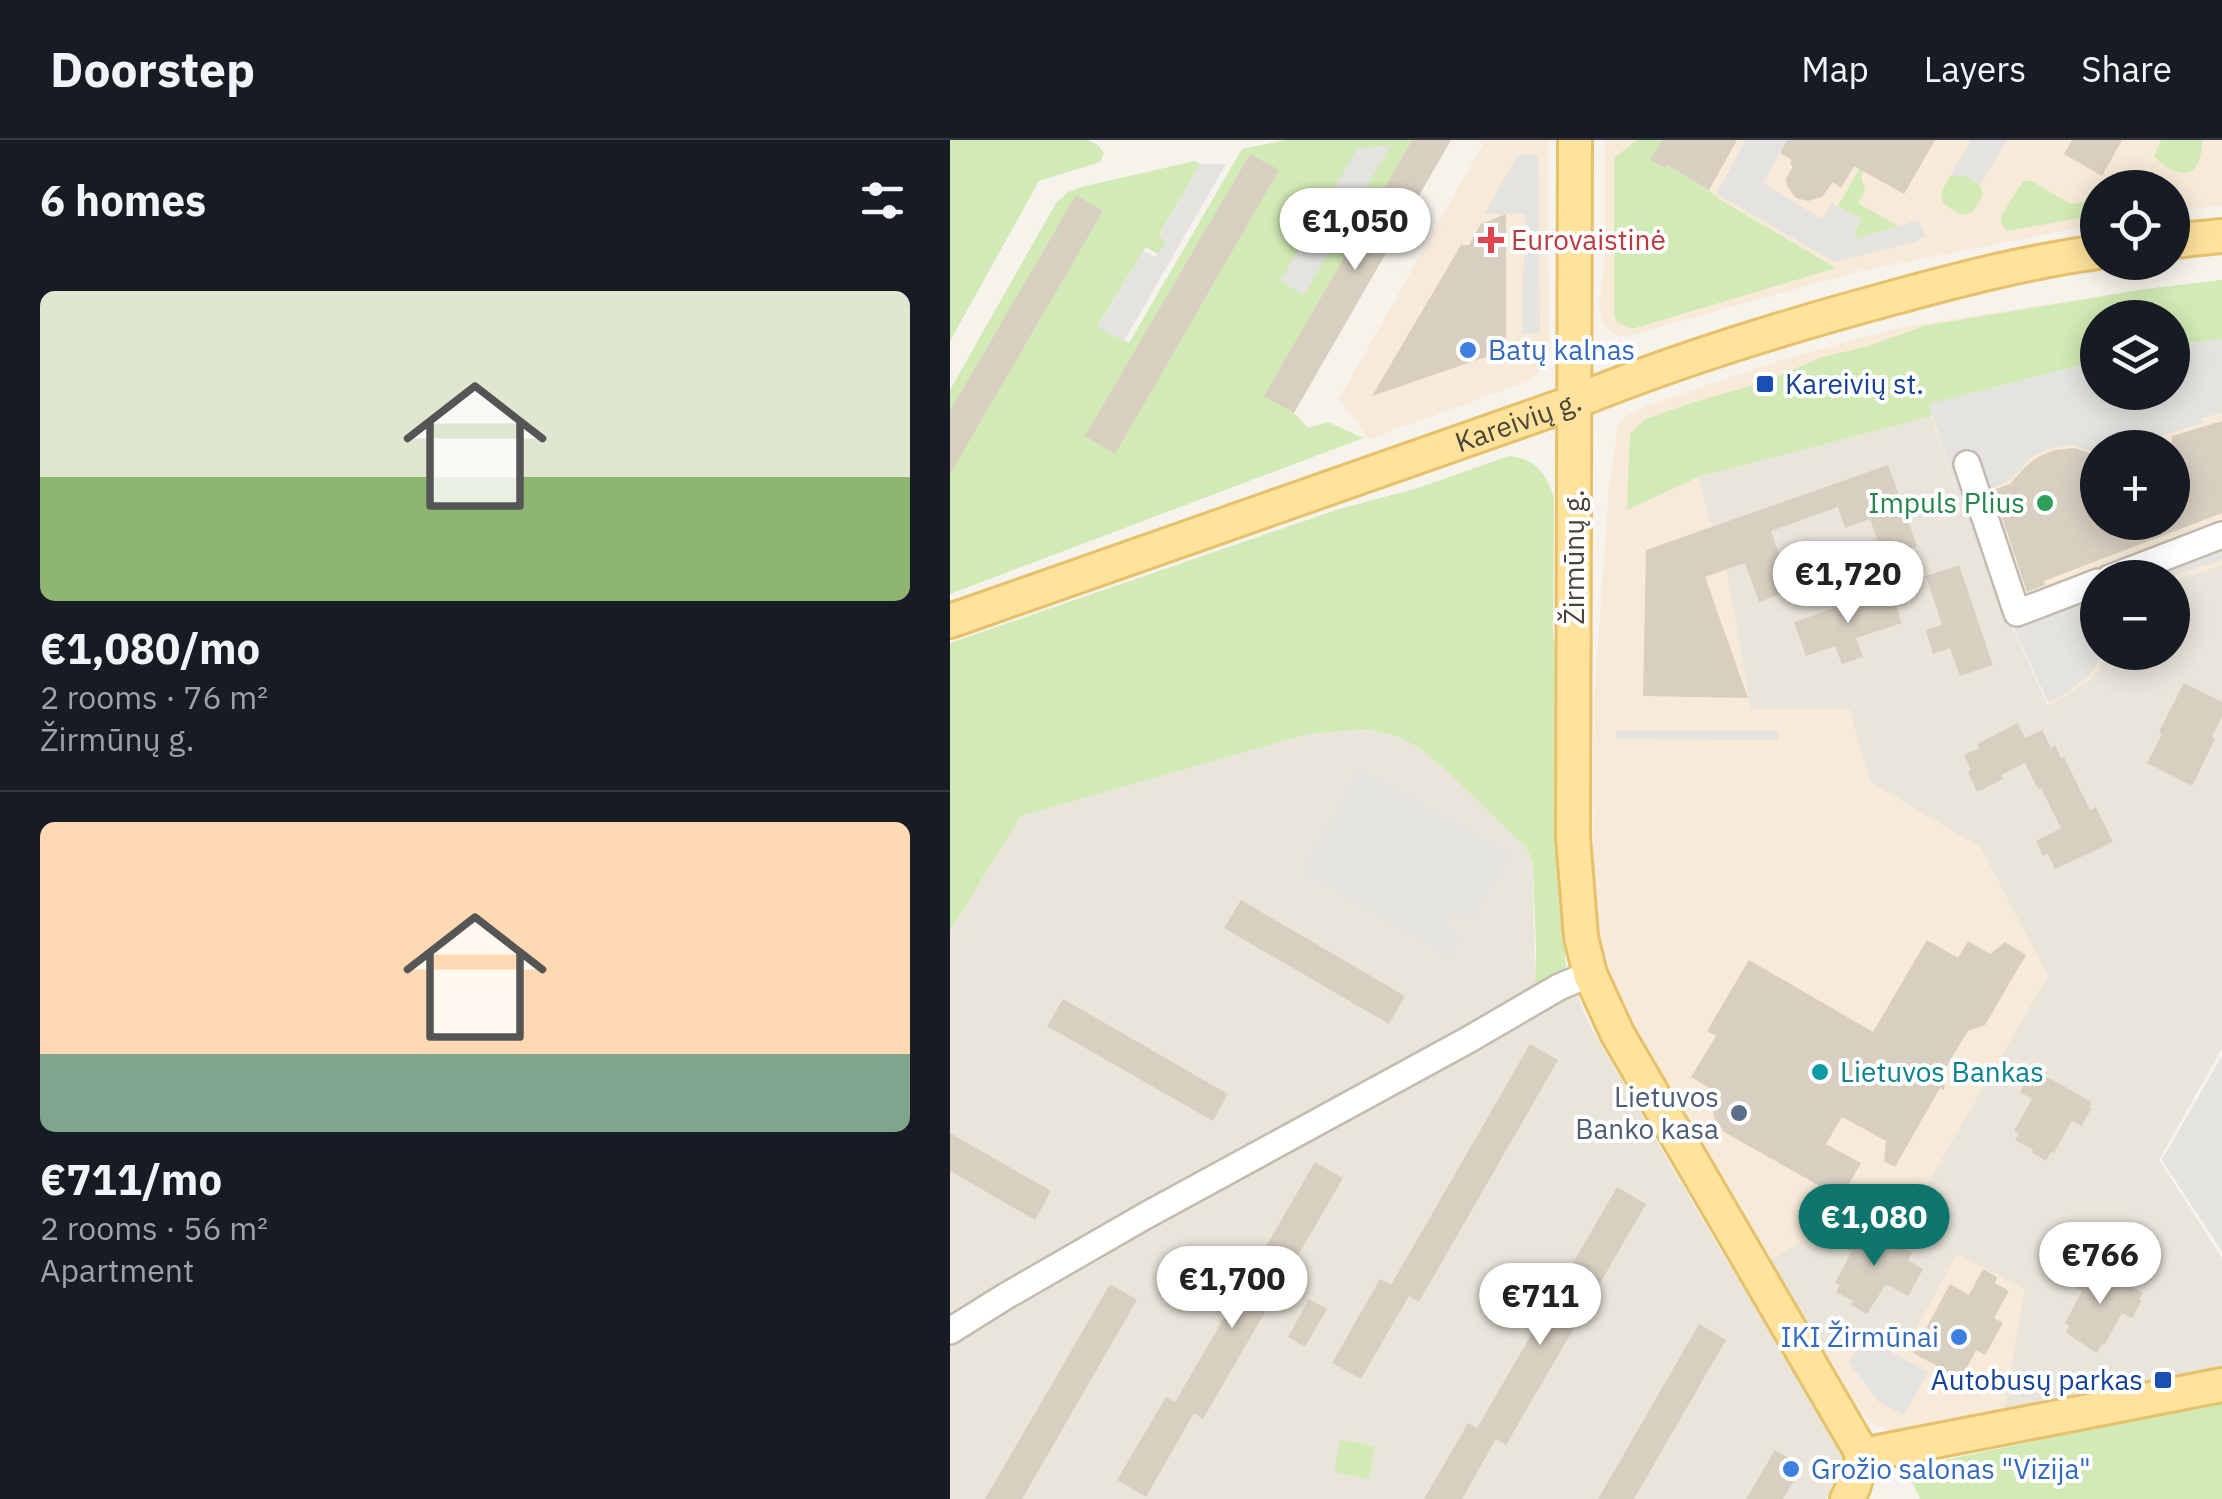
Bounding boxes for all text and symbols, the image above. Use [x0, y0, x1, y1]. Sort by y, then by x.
text: Doorstep [50, 38, 255, 100]
text: Map [1801, 46, 1869, 92]
text: Layers [1924, 46, 2026, 92]
text: Share [2081, 46, 2172, 92]
map controls [2080, 170, 2190, 670]
button: locate [2080, 170, 2190, 280]
text: 6 homes [40, 173, 206, 228]
icon: filters [855, 173, 910, 228]
pin: €1,050 [1274, 188, 1436, 273]
text: €1,050 [1302, 199, 1408, 241]
place label: Eurovaistinė [1511, 221, 1666, 258]
marker: Eurovaistinė [1480, 229, 1502, 251]
button: layers [2080, 300, 2190, 410]
place label: Batų kalnas [1488, 331, 1635, 368]
marker: Batų kalnas [1457, 339, 1479, 361]
icon: home [385, 356, 565, 536]
place label: Kareivių st. [1785, 365, 1924, 402]
marker: Kareivių st. [1754, 373, 1776, 395]
street label: Kareivių g. [1450, 382, 1587, 460]
button: + [2080, 430, 2190, 540]
place label: Impuls Plius [1868, 484, 2025, 521]
street label: Žirmūnų g. [1555, 489, 1592, 625]
marker: Impuls Plius [2034, 492, 2056, 514]
pin: €1,720 [1767, 541, 1929, 626]
text: €1,720 [1795, 552, 1901, 594]
button: − [2080, 560, 2190, 670]
text: €1,080/mo [40, 621, 260, 676]
text: 2 rooms · 76 m² [40, 676, 268, 718]
text: Žirmūnų g. [40, 718, 194, 760]
icon: home [385, 887, 565, 1067]
place label: Lietuvos Bankas [1840, 1053, 2044, 1090]
marker: Lietuvos Bankas [1809, 1061, 1831, 1083]
place label: Lietuvos Banko kasa [1575, 1078, 1719, 1147]
marker: Lietuvos Banko kasa [1728, 1102, 1750, 1124]
text: €711/mo [40, 1152, 222, 1207]
pin: €1,080 [1793, 1184, 1955, 1269]
text: €1,080 [1821, 1195, 1927, 1237]
text: 2 rooms · 56 m² [40, 1207, 268, 1249]
pin: €766 [2041, 1222, 2159, 1307]
text: €766 [2061, 1233, 2139, 1275]
pin: €1,700 [1151, 1246, 1313, 1331]
text: Apartment [40, 1249, 194, 1291]
text: €1,700 [1179, 1257, 1285, 1299]
pin: €711 [1481, 1263, 1599, 1348]
text: €711 [1501, 1274, 1579, 1316]
place label: IKI Žirmūnai [1781, 1318, 1939, 1355]
marker: IKI Žirmūnai [1948, 1326, 1970, 1348]
place label: Autobusų parkas [1931, 1361, 2143, 1398]
marker: Autobusų parkas [2152, 1369, 2174, 1391]
place label: Grožio salonas "Vizija" [1811, 1450, 2091, 1487]
marker: Grožio salonas "Vizija" [1780, 1458, 1802, 1480]

